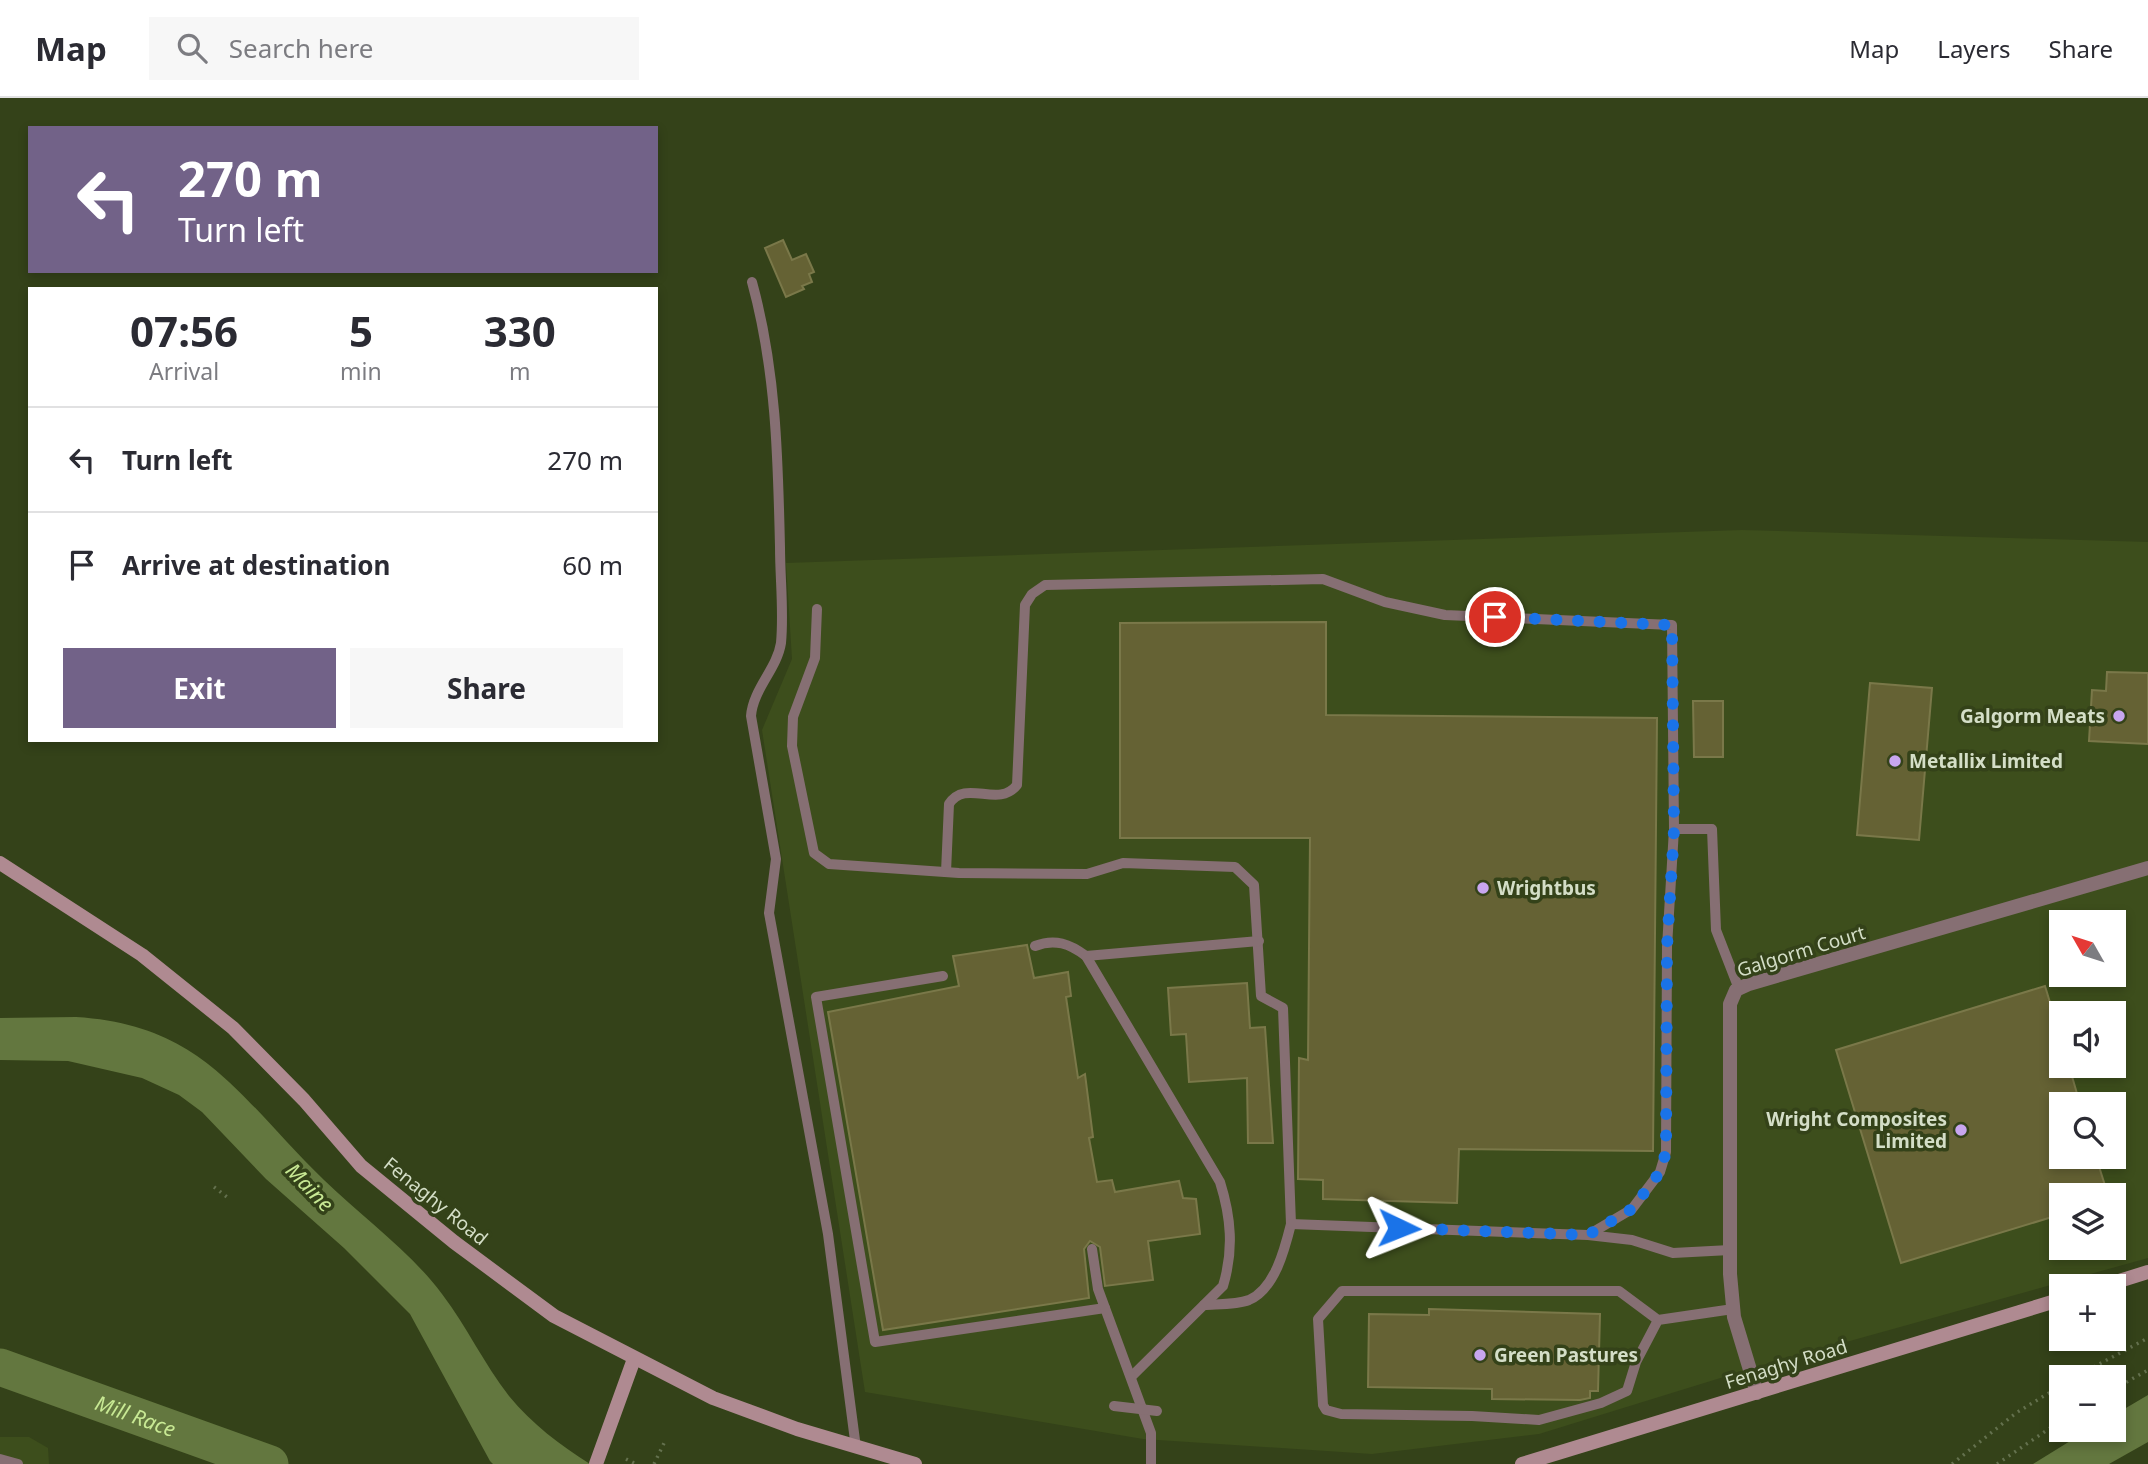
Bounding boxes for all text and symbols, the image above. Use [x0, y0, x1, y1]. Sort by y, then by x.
search box [149, 17, 639, 80]
text: Map [35, 26, 107, 71]
icon: search [173, 29, 211, 67]
text: Search here [229, 30, 373, 66]
text: Map [1849, 32, 1899, 65]
text: Layers [1937, 32, 2011, 65]
text: Share [2049, 32, 2113, 65]
text: 270 m [178, 145, 323, 211]
icon: left [63, 154, 154, 245]
text: Turn left [178, 208, 304, 251]
text: 07:56 [130, 302, 238, 359]
text: 5 [349, 302, 373, 359]
text: 330 [484, 302, 556, 359]
text: Arrival [149, 355, 219, 387]
text: min [340, 355, 382, 387]
text: m [509, 355, 531, 387]
icon: left [63, 441, 101, 479]
text: Turn left [122, 442, 233, 478]
text: 270 m [547, 442, 623, 478]
icon: arrive [63, 546, 101, 584]
text: Arrive at destination [122, 547, 391, 583]
text: 60 m [562, 547, 623, 583]
pin [1465, 587, 1525, 647]
icon: arrive [1476, 598, 1514, 636]
button: Exit [63, 648, 336, 728]
button: Share [350, 648, 623, 728]
place label: Galgorm Meats [1960, 703, 2105, 729]
marker: Galgorm Meats [2111, 708, 2127, 724]
place label: Metallix Limited [1909, 748, 2063, 774]
marker: Metallix Limited [1887, 753, 1903, 769]
place label: Wrightbus [1497, 875, 1596, 901]
marker: Wrightbus [1475, 880, 1491, 896]
north arrow [2049, 910, 2126, 987]
map controls [2049, 910, 2126, 1442]
street label: Galgorm Court [1734, 919, 1869, 983]
button: sound [2049, 1001, 2126, 1078]
button: search [2049, 1092, 2126, 1169]
place label: Wright Composites Limited [1766, 1106, 1947, 1154]
marker: Wright Composites Limited [1953, 1122, 1969, 1138]
street label: Fenaghy Road [379, 1151, 493, 1251]
water label: Maine [280, 1157, 340, 1217]
button: layers [2049, 1183, 2126, 1260]
position arrow [1362, 1191, 1436, 1265]
button: + [2049, 1274, 2126, 1351]
street label: Fenaghy Road [1722, 1333, 1850, 1395]
place label: Green Pastures [1494, 1342, 1638, 1368]
marker: Green Pastures [1472, 1347, 1488, 1363]
button: − [2049, 1365, 2126, 1442]
water label: Mill Race [92, 1388, 179, 1443]

